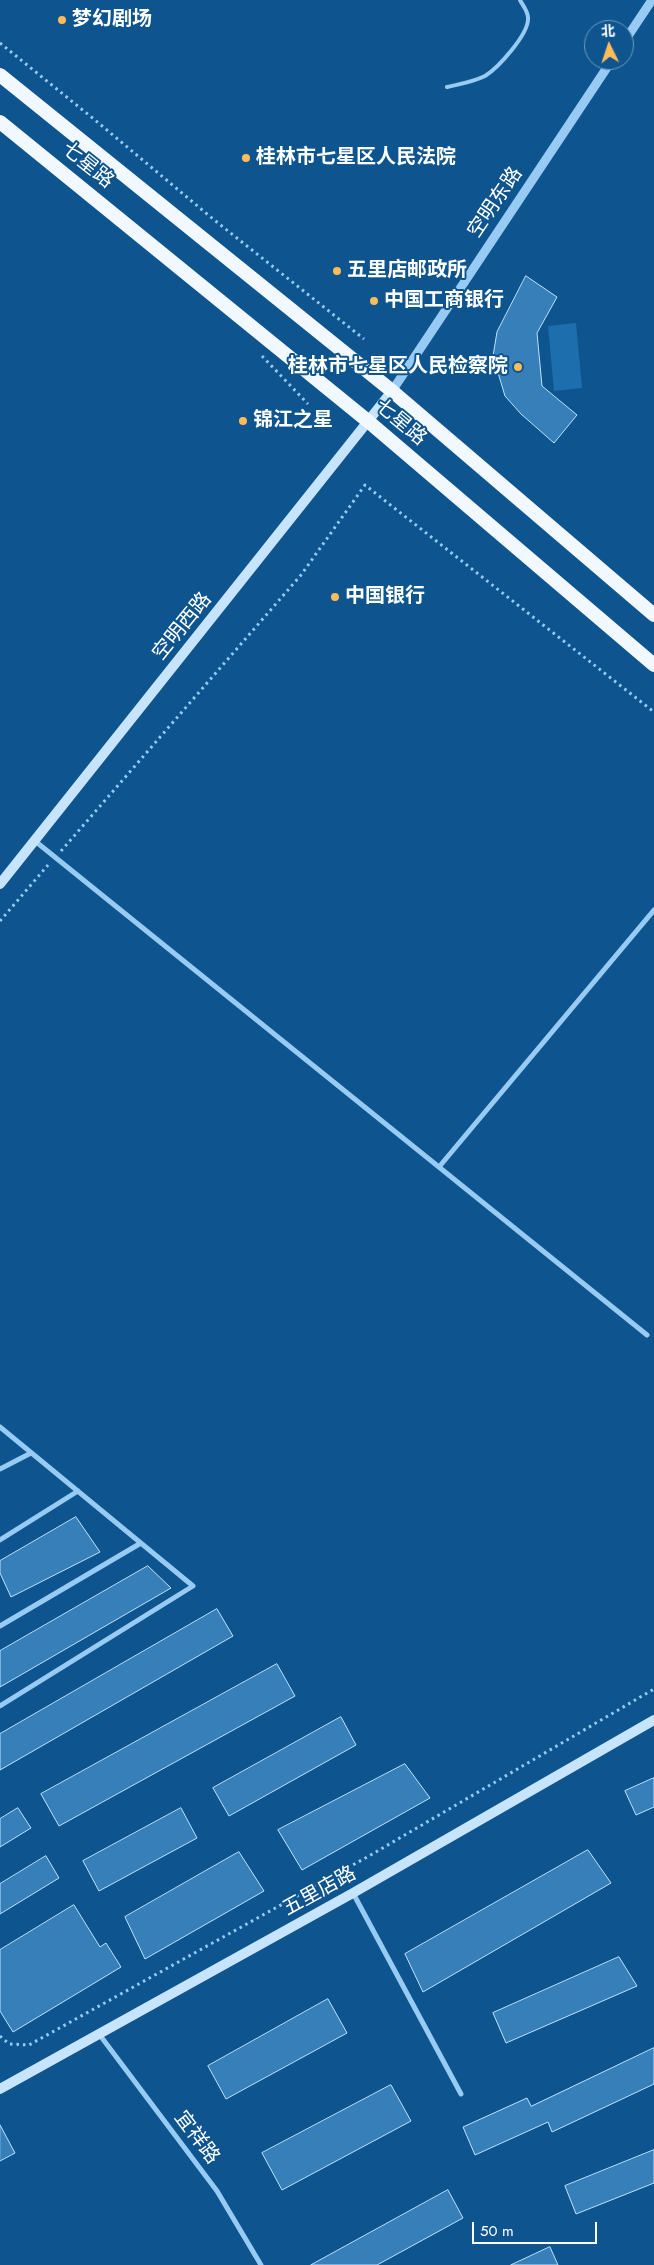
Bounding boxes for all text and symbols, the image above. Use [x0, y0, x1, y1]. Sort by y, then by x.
place label: 梦幻剧场 [72, 8, 152, 32]
marker: 梦幻剧场 [56, 14, 68, 26]
north arrow [584, 20, 634, 70]
text: 北 [600, 21, 616, 41]
street label: 七星路 [56, 138, 118, 194]
place label: 桂林市七星区人民法院 [256, 146, 456, 170]
marker: 桂林市七星区人民法院 [240, 152, 252, 164]
street label: 空明东路 [464, 163, 528, 243]
place label: 五里店邮政所 [347, 259, 467, 283]
marker: 五里店邮政所 [331, 265, 343, 277]
place label: 中国工商银行 [384, 289, 504, 313]
marker: 中国工商银行 [368, 295, 380, 307]
place label: 桂林市七星区人民检察院 [288, 355, 508, 379]
marker: 桂林市七星区人民检察院 [512, 361, 524, 373]
street label: 七星路 [369, 395, 431, 451]
place label: 锦江之星 [253, 409, 333, 433]
marker: 锦江之星 [237, 415, 249, 427]
place label: 中国银行 [345, 585, 425, 609]
street label: 空明西路 [149, 588, 217, 666]
marker: 中国银行 [329, 591, 341, 603]
street label: 五里店路 [279, 1862, 361, 1922]
street label: 宜祥路 [168, 2107, 224, 2169]
scale bar [474, 2212, 599, 2244]
text: 50 m [480, 2220, 514, 2242]

